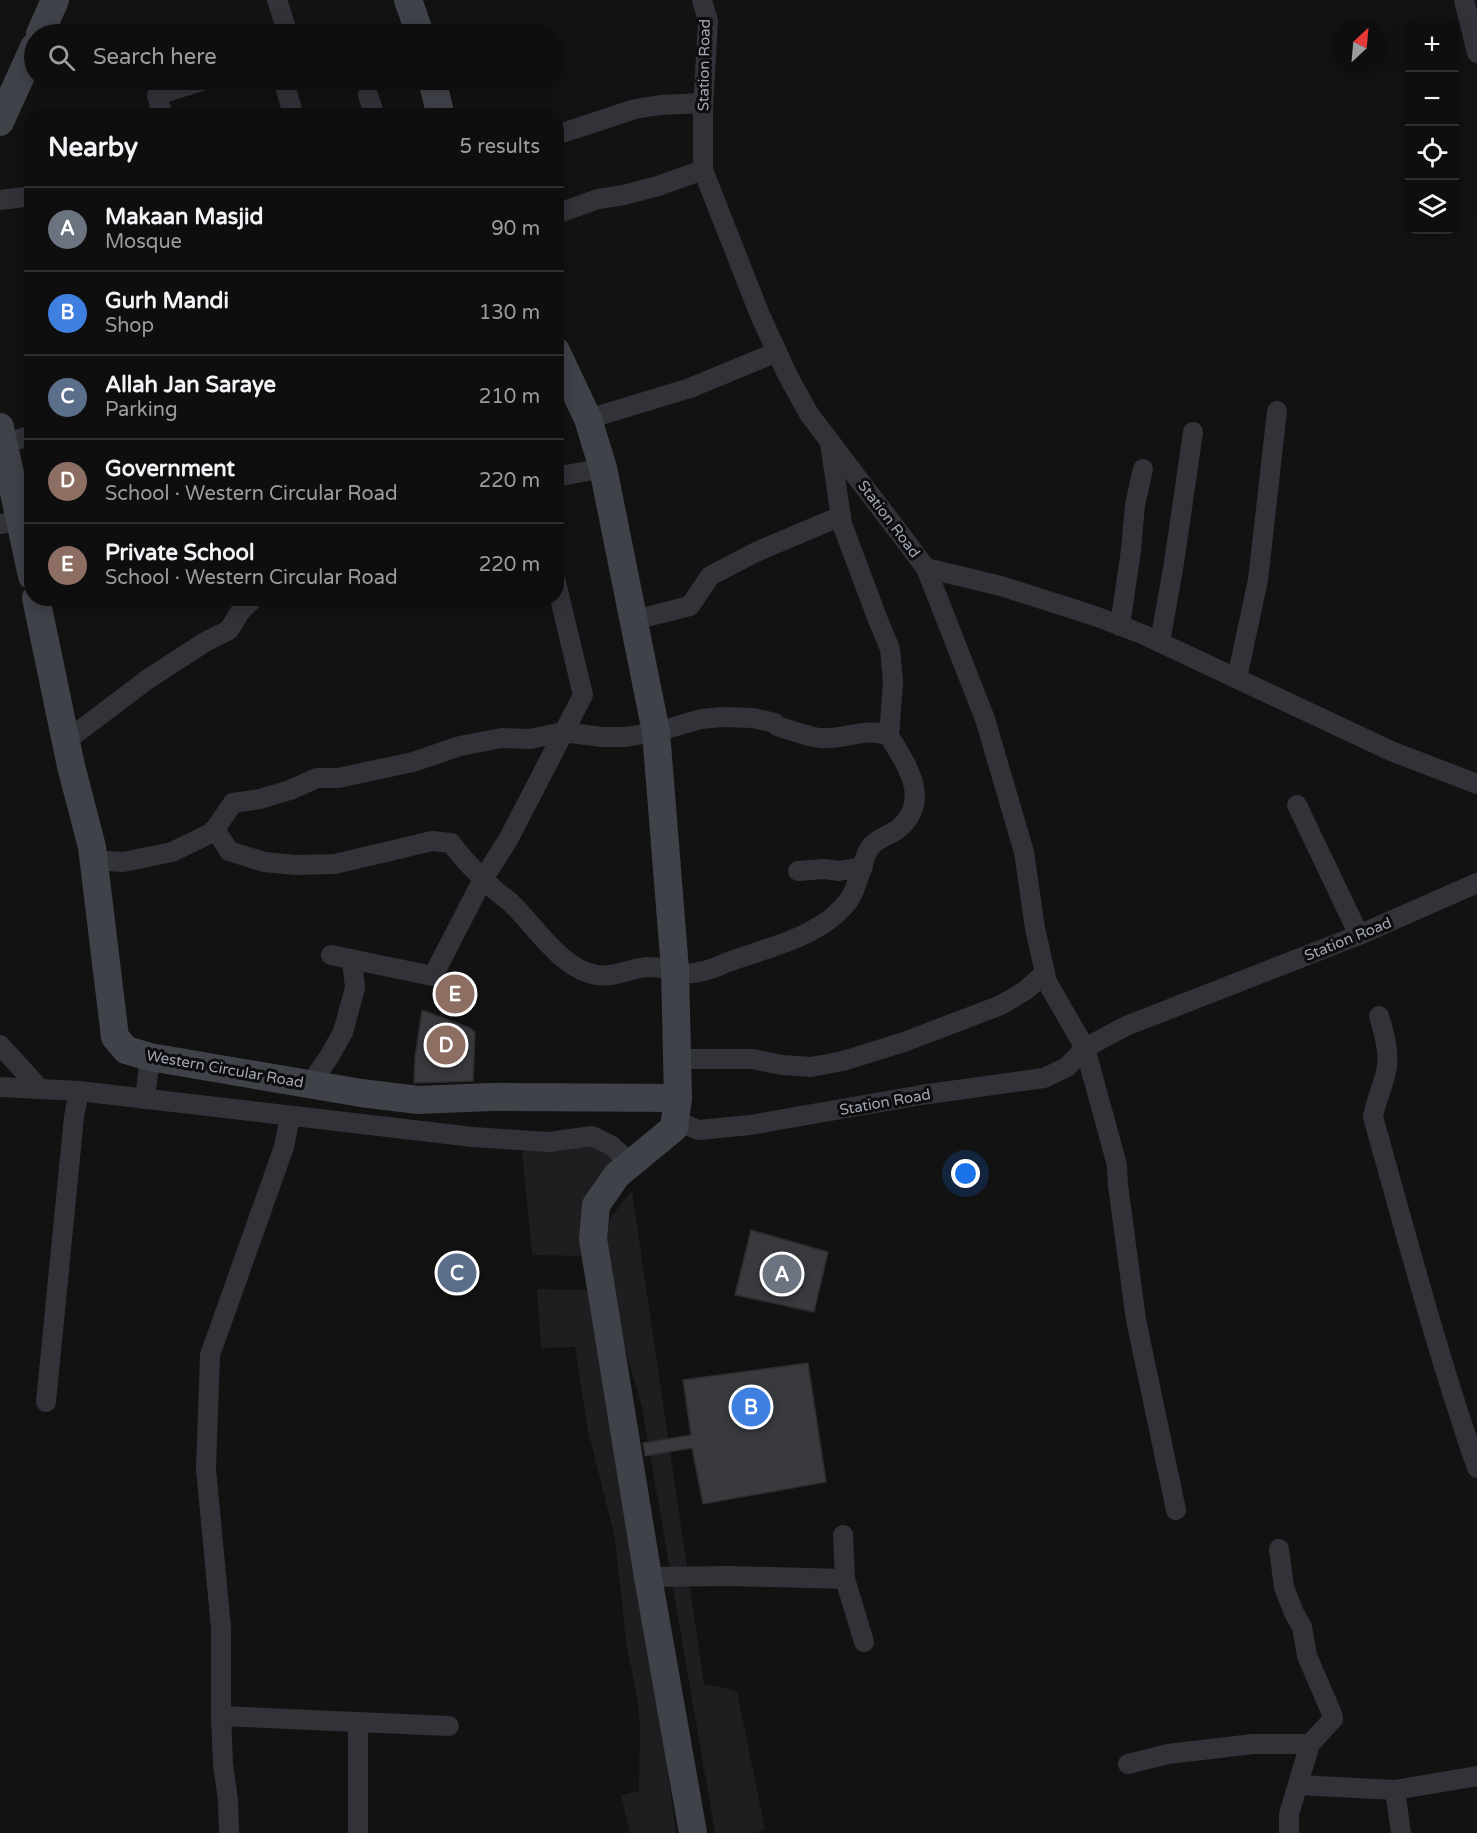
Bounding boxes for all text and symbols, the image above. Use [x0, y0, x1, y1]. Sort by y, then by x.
north arrow [1333, 18, 1387, 72]
map controls [1405, 18, 1459, 234]
button: + [1405, 18, 1459, 72]
street label: Station Road [694, 19, 714, 111]
search box [24, 24, 564, 90]
icon: search [45, 41, 78, 74]
text: Search here [93, 44, 217, 70]
button: − [1405, 72, 1459, 126]
button: locate [1405, 126, 1459, 180]
text: Nearby [48, 132, 138, 163]
text: 5 results [460, 135, 540, 159]
button: layers [1405, 180, 1459, 234]
text: Makaan Masjid [105, 204, 263, 230]
text: A [60, 217, 75, 241]
text: 90 m [491, 217, 540, 241]
text: Mosque [105, 230, 182, 254]
text: Gurh Mandi [105, 288, 229, 314]
text: B [61, 301, 74, 325]
text: 130 m [479, 301, 540, 325]
text: Shop [105, 314, 154, 338]
text: Allah Jan Saraye [105, 372, 276, 398]
text: C [61, 385, 74, 409]
text: 210 m [479, 385, 540, 409]
text: Parking [105, 398, 178, 422]
text: Government [105, 456, 235, 482]
text: D [60, 469, 75, 493]
text: 220 m [479, 469, 540, 493]
street label: Station Road [854, 477, 924, 561]
text: School · Western Circular Road [105, 482, 398, 506]
text: Private School [105, 540, 254, 566]
text: E [61, 553, 74, 577]
text: 220 m [479, 553, 540, 577]
text: School · Western Circular Road [105, 566, 398, 590]
street label: Station Road [1302, 913, 1394, 965]
pin: E [436, 972, 474, 1016]
pin: D [426, 1022, 466, 1068]
street label: Western Circular Road [145, 1046, 305, 1092]
street label: Station Road [838, 1085, 932, 1119]
your location [951, 1159, 980, 1188]
pin: C [438, 1250, 476, 1296]
pin: A [762, 1252, 802, 1296]
pin: B [732, 1384, 771, 1430]

